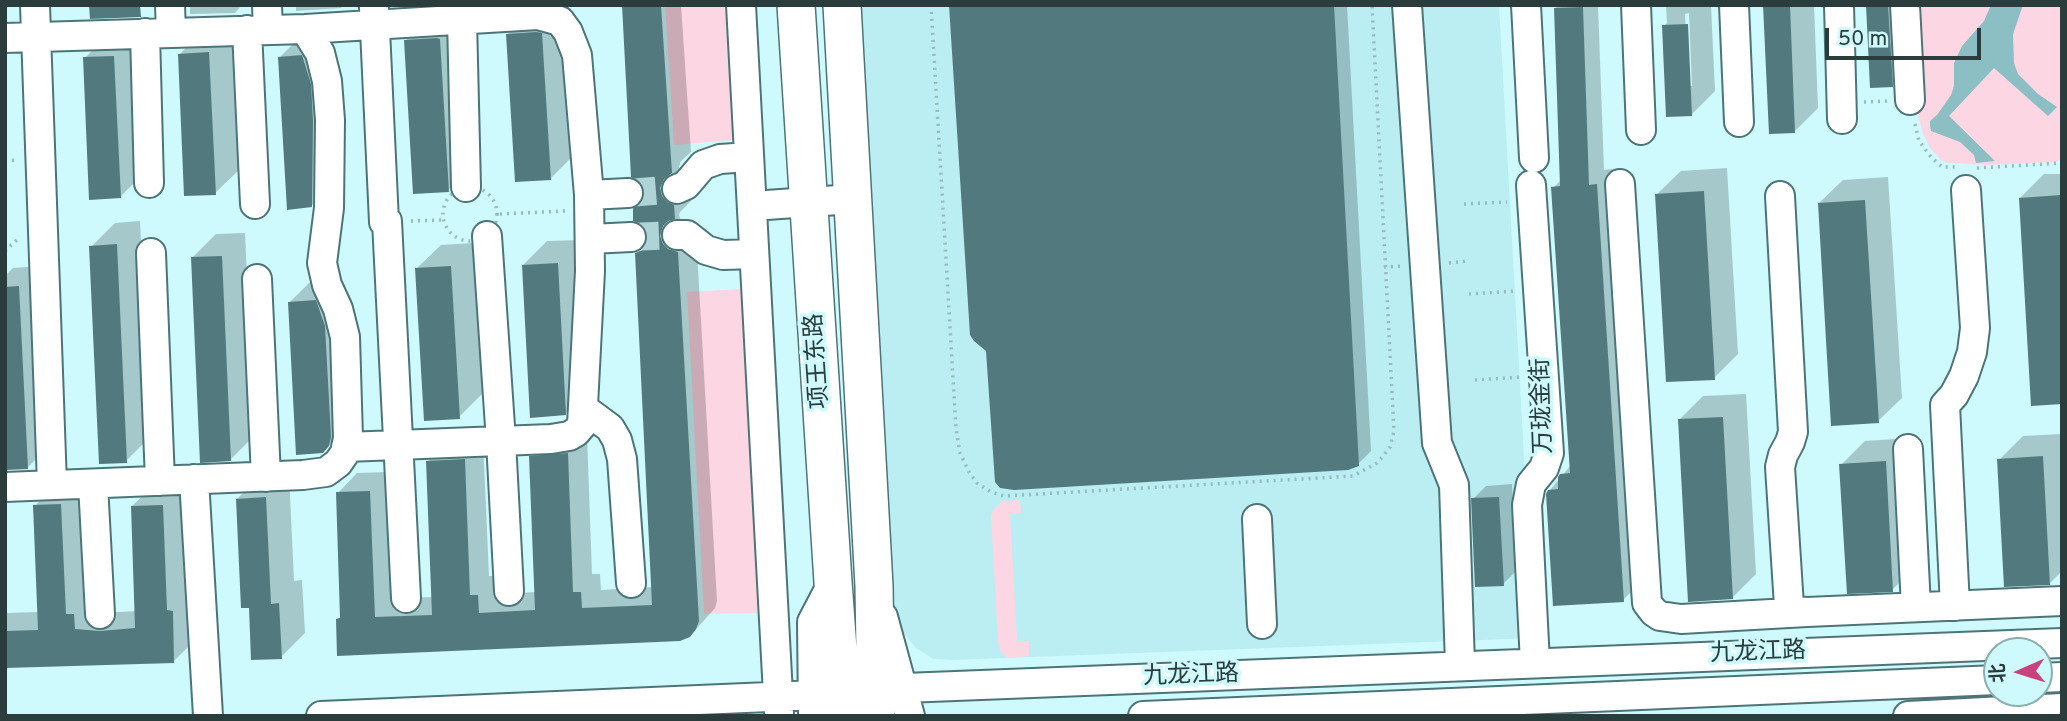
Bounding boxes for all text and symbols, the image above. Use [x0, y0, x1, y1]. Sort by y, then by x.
scale bar [1829, 14, 1985, 58]
text: 50 m [1838, 26, 1887, 53]
street label: 项王东路 [801, 312, 837, 410]
street label: 万珑金街 [1528, 358, 1560, 454]
north arrow [1983, 637, 2053, 707]
street label: 九龙江路 [1710, 638, 1806, 670]
street label: 九龙江路 [1143, 661, 1239, 693]
text: 北 [1987, 663, 2012, 683]

